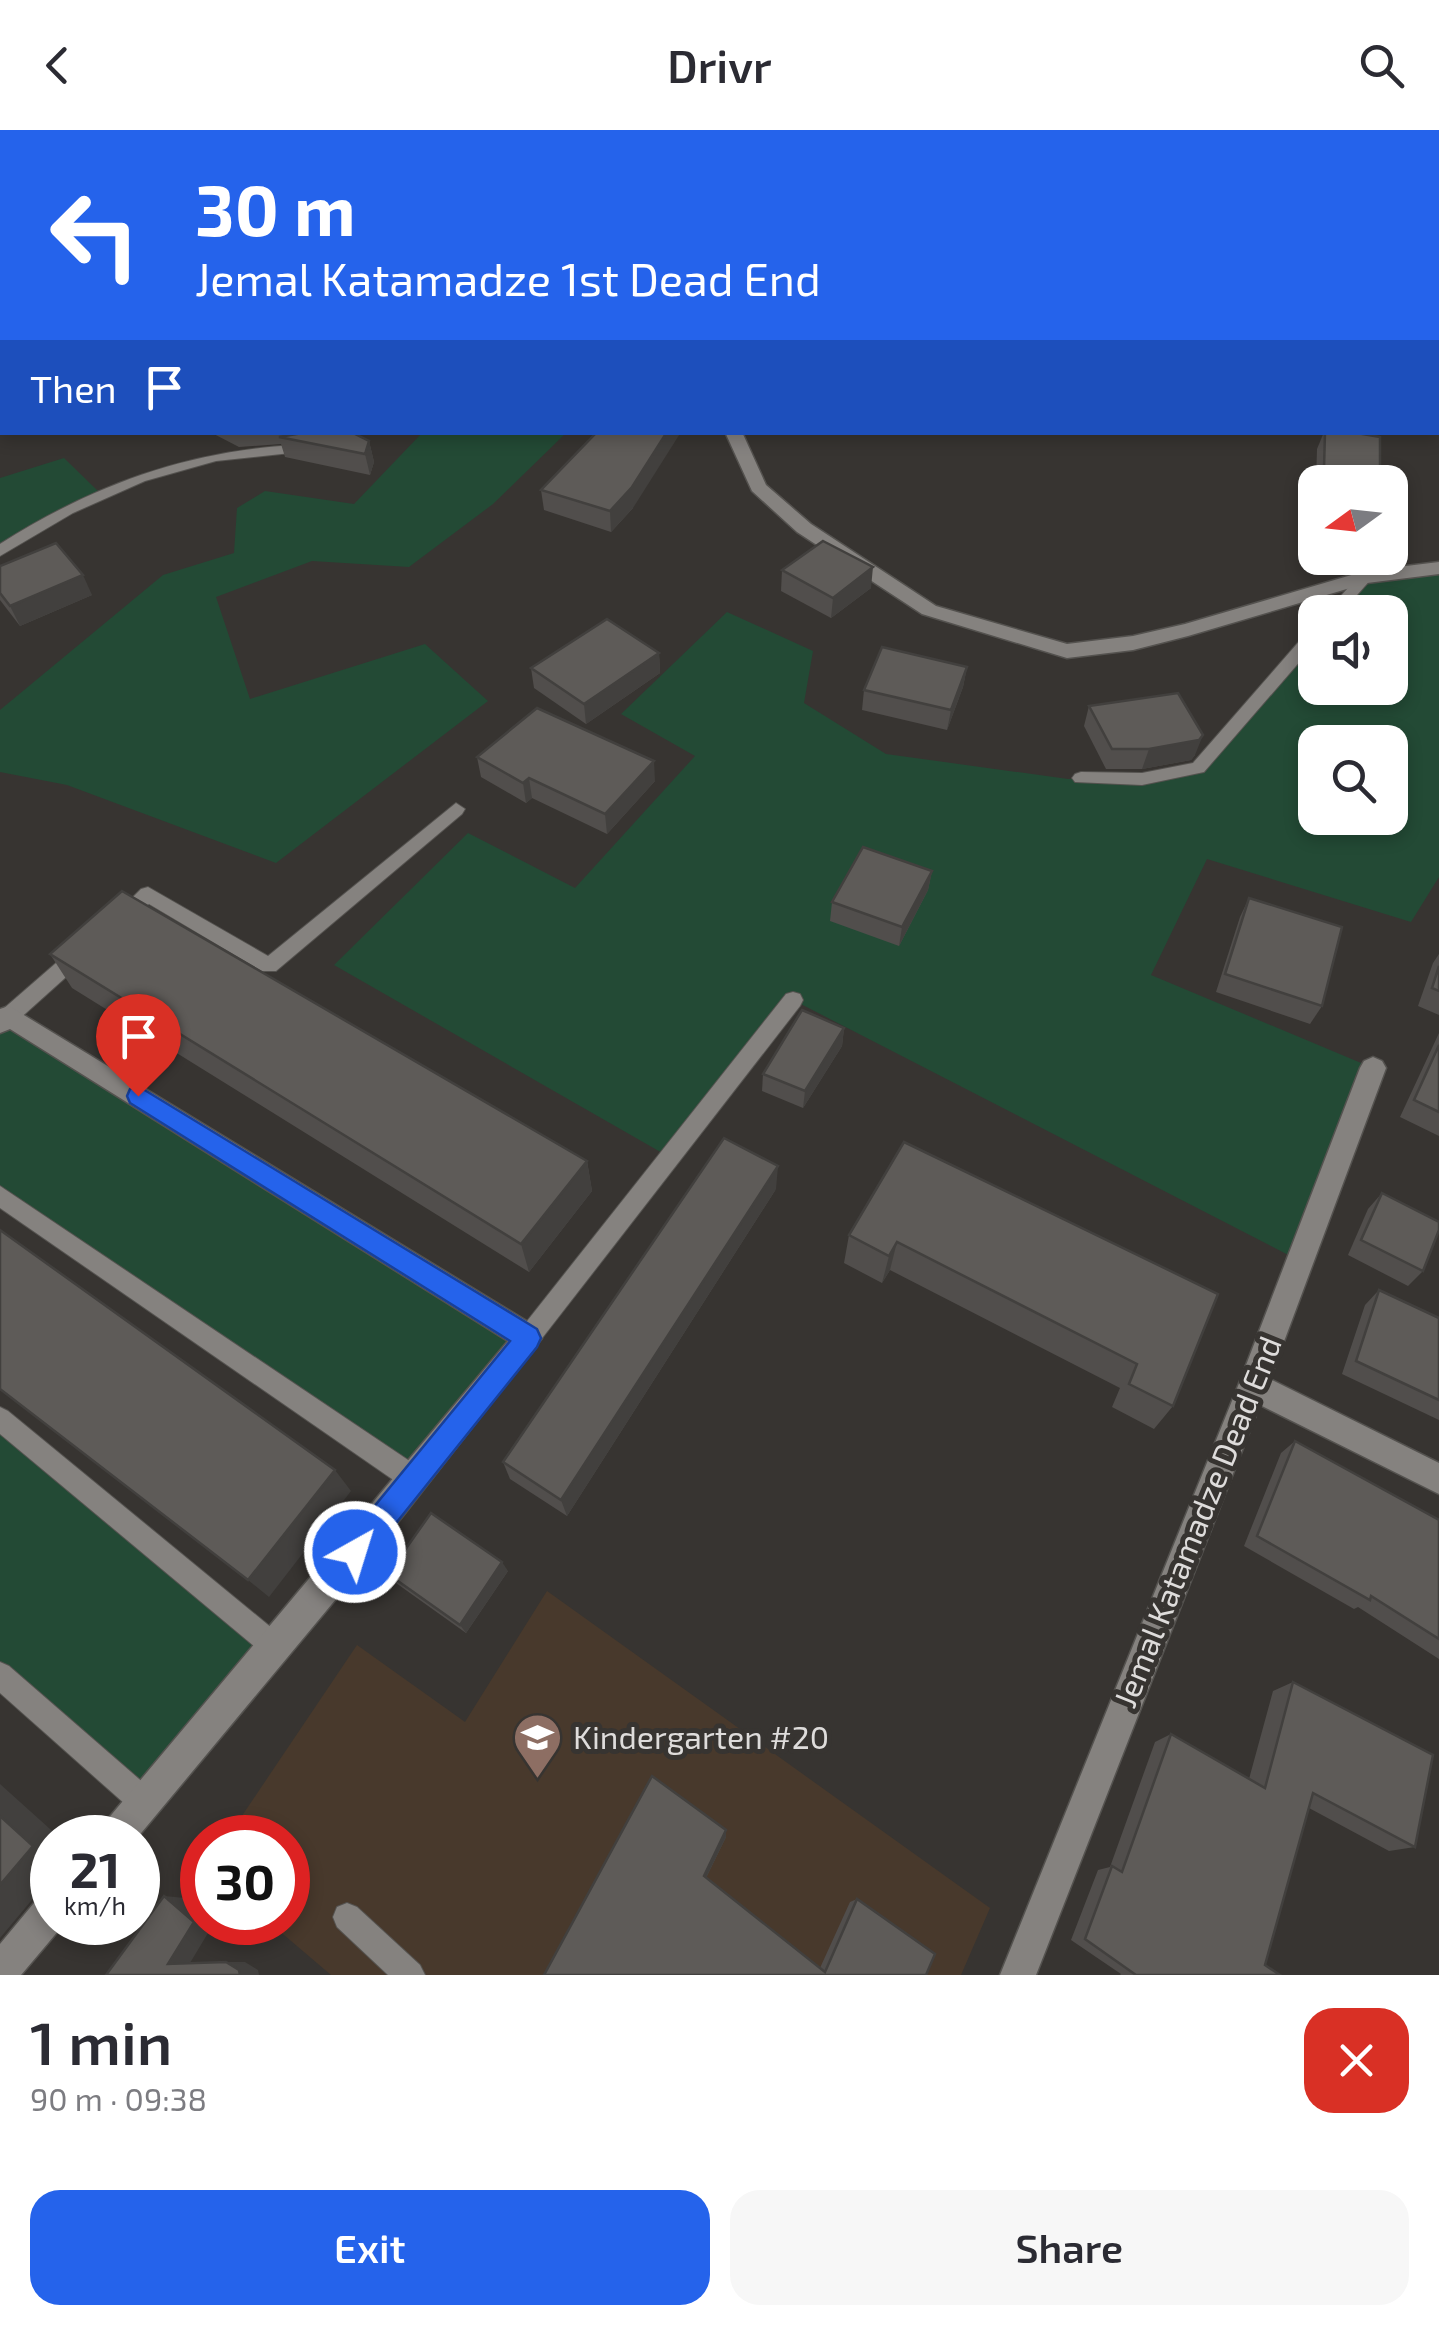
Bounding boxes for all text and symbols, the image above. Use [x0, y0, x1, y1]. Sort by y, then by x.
icon: back [30, 38, 85, 93]
text: Drivr [667, 38, 772, 92]
icon: search [1354, 38, 1409, 93]
text: 30 m [195, 166, 356, 250]
icon: left [30, 170, 160, 300]
text: Jemal Katamadze 1st Dead End [195, 251, 821, 305]
icon: arrive [137, 360, 192, 415]
text: Then [30, 365, 117, 411]
north arrow [1298, 465, 1408, 575]
map controls [1298, 465, 1408, 835]
button: sound [1298, 595, 1408, 705]
button: search [1298, 725, 1408, 835]
pin [96, 994, 181, 1097]
icon: arrive [111, 1009, 166, 1064]
street label: Jemal Katamadze Dead End [1104, 1330, 1288, 1712]
position arrow [303, 1500, 407, 1604]
school or university icon: Kindergarten #20 [512, 1712, 564, 1780]
place label: Kindergarten #20 [573, 1717, 829, 1755]
speed limit sign: 30 [180, 1815, 310, 1945]
text: 21 [70, 1838, 120, 1898]
text: km/h [64, 1890, 126, 1920]
text: 1 min [30, 2005, 172, 2077]
button: close [1304, 2008, 1409, 2113]
text: 90 m · 09:38 [30, 2079, 207, 2117]
button: Exit [30, 2190, 710, 2305]
button: Share [730, 2190, 1409, 2305]

